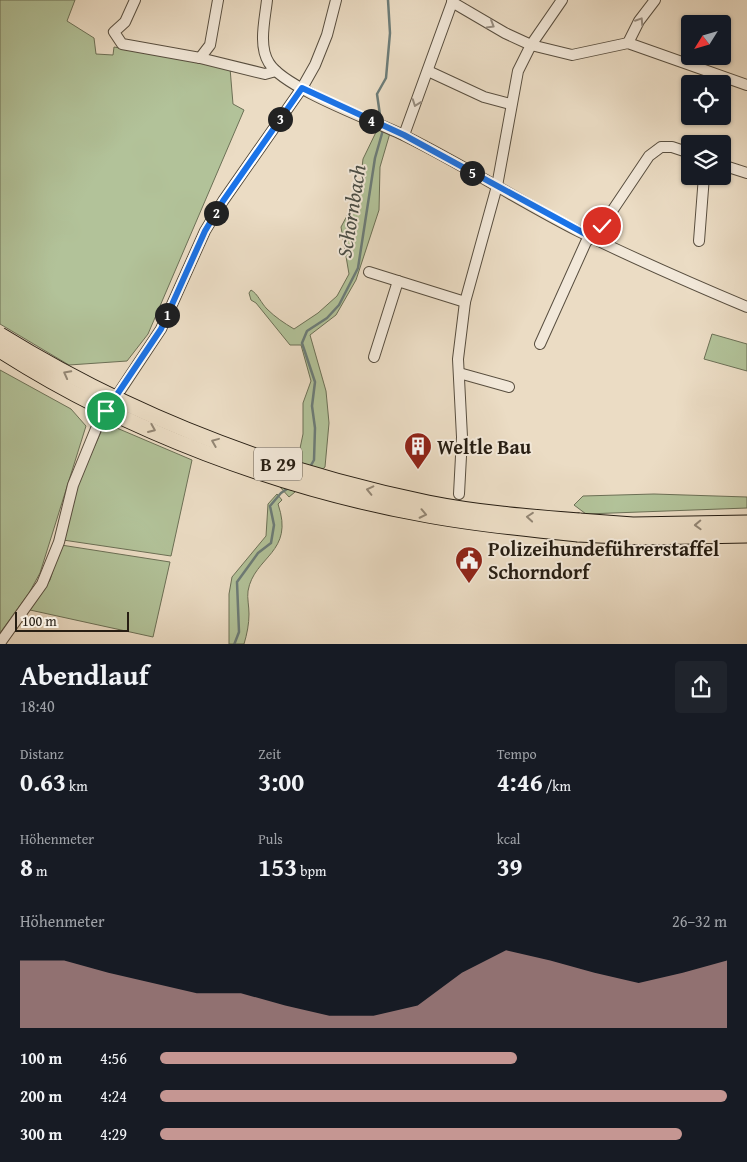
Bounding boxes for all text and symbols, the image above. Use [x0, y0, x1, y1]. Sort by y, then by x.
north arrow [681, 15, 731, 65]
map controls [681, 15, 731, 185]
one-way arrow [634, 17, 643, 26]
one-way arrow [486, 18, 495, 28]
button: locate [681, 75, 731, 125]
one-way arrow [412, 98, 422, 107]
pin: 3 [268, 106, 292, 132]
pin: 4 [358, 108, 384, 134]
text: 3 [277, 109, 284, 129]
text: 4 [368, 111, 375, 131]
button: layers [681, 135, 731, 185]
pin: 5 [460, 160, 484, 186]
water label: Schornbach [328, 162, 374, 260]
text: 5 [469, 163, 476, 183]
pin: 2 [204, 200, 228, 226]
text: 2 [213, 203, 220, 223]
pin [581, 205, 623, 247]
icon: check [588, 212, 616, 240]
pin: 1 [154, 302, 180, 328]
text: 1 [164, 305, 171, 325]
one-way arrow [64, 370, 73, 380]
pin [85, 390, 127, 432]
icon: arrive [92, 397, 120, 425]
one-way arrow [147, 423, 156, 433]
building icon: Weltle Bau [403, 431, 433, 470]
place label: Weltle Bau [437, 432, 532, 461]
one-way arrow [211, 437, 220, 448]
road number: B 29 [254, 448, 302, 480]
one-way arrow [366, 485, 375, 496]
one-way arrow [419, 508, 428, 519]
one-way arrow [526, 512, 534, 523]
one-way arrow [694, 520, 702, 530]
place label: Polizeihundeführerstaffel Schorndorf [488, 534, 719, 586]
public building icon: Polizeihundeführerstaffel Schorndorf [454, 545, 484, 584]
scale bar [15, 610, 129, 633]
text: 100 m [22, 611, 57, 631]
text: Abendlauf [20, 654, 148, 695]
button: share [675, 661, 727, 713]
text: 18:40 [20, 694, 55, 718]
text: Distanz [20, 744, 64, 764]
text: Zeit [258, 744, 281, 764]
text: Tempo [497, 744, 537, 764]
text: 0.63 [20, 764, 66, 800]
text: 3:00 [258, 764, 304, 800]
text: 4:46 [497, 764, 543, 800]
text: km [66, 776, 88, 796]
text: /km [543, 776, 571, 796]
text: Höhenmeter [20, 829, 94, 849]
text: Puls [258, 829, 283, 849]
text: kcal [497, 829, 521, 849]
text: 8 [20, 849, 33, 885]
text: 153 [258, 849, 297, 885]
text: 39 [497, 849, 523, 885]
text: m [33, 861, 47, 881]
text: bpm [297, 861, 327, 881]
text: Höhenmeter [20, 909, 105, 933]
text: 26–32 m [672, 909, 727, 933]
text: 100 m [20, 1046, 62, 1070]
text: 4:56 [100, 1046, 127, 1070]
text: 200 m [20, 1084, 62, 1108]
text: 4:24 [100, 1084, 127, 1108]
text: 300 m [20, 1122, 62, 1146]
text: 4:29 [100, 1122, 127, 1146]

